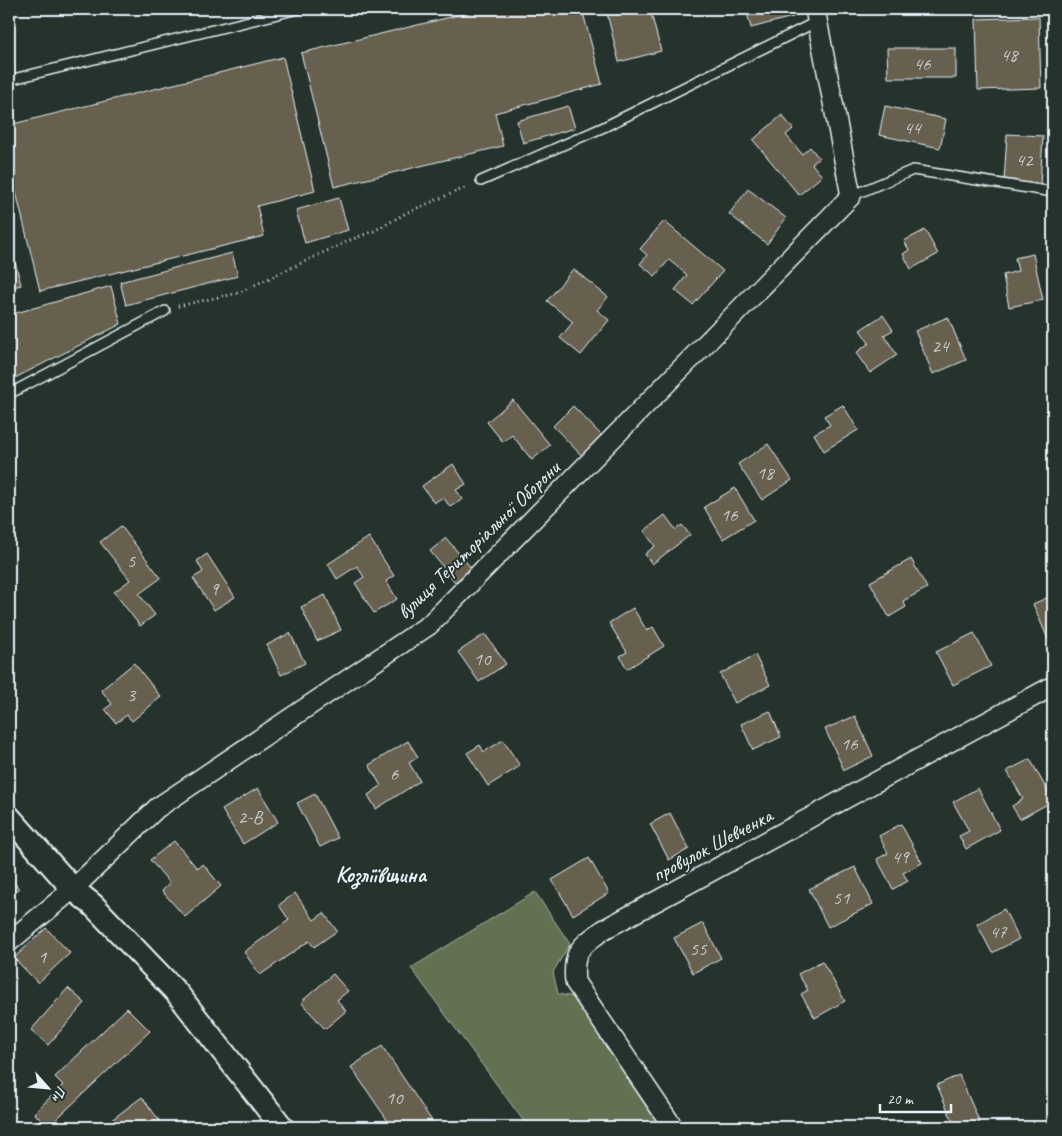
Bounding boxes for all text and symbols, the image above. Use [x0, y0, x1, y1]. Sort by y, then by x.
house number: 48 [1000, 43, 1020, 67]
house number: 46 [913, 52, 932, 76]
house number: 44 [903, 116, 923, 140]
house number: 42 [1015, 148, 1034, 172]
house number: 24 [931, 334, 951, 358]
street label: вулиця Територіальної Оборони [391, 454, 567, 625]
house number: 18 [756, 461, 776, 485]
house number: 16 [720, 503, 739, 527]
house number: 5 [127, 549, 137, 573]
house number: 9 [210, 577, 220, 601]
house number: 10 [473, 647, 492, 671]
house number: 3 [127, 683, 137, 707]
house number: 16 [840, 732, 859, 756]
house number: 6 [390, 762, 400, 786]
street label: провулок Шевченка [647, 801, 779, 888]
house number: 2-В [238, 805, 264, 829]
house number: 49 [891, 845, 910, 869]
district label: Козліївщина [336, 861, 428, 890]
house number: 51 [832, 886, 851, 910]
house number: 47 [989, 920, 1008, 944]
house number: 55 [689, 937, 708, 961]
house number: 1 [38, 945, 48, 969]
north arrow [22, 1064, 72, 1114]
scale bar [880, 1081, 951, 1113]
text: Пн [48, 1083, 70, 1105]
house number: 10 [385, 1086, 404, 1110]
text: 20 m [887, 1090, 914, 1109]

